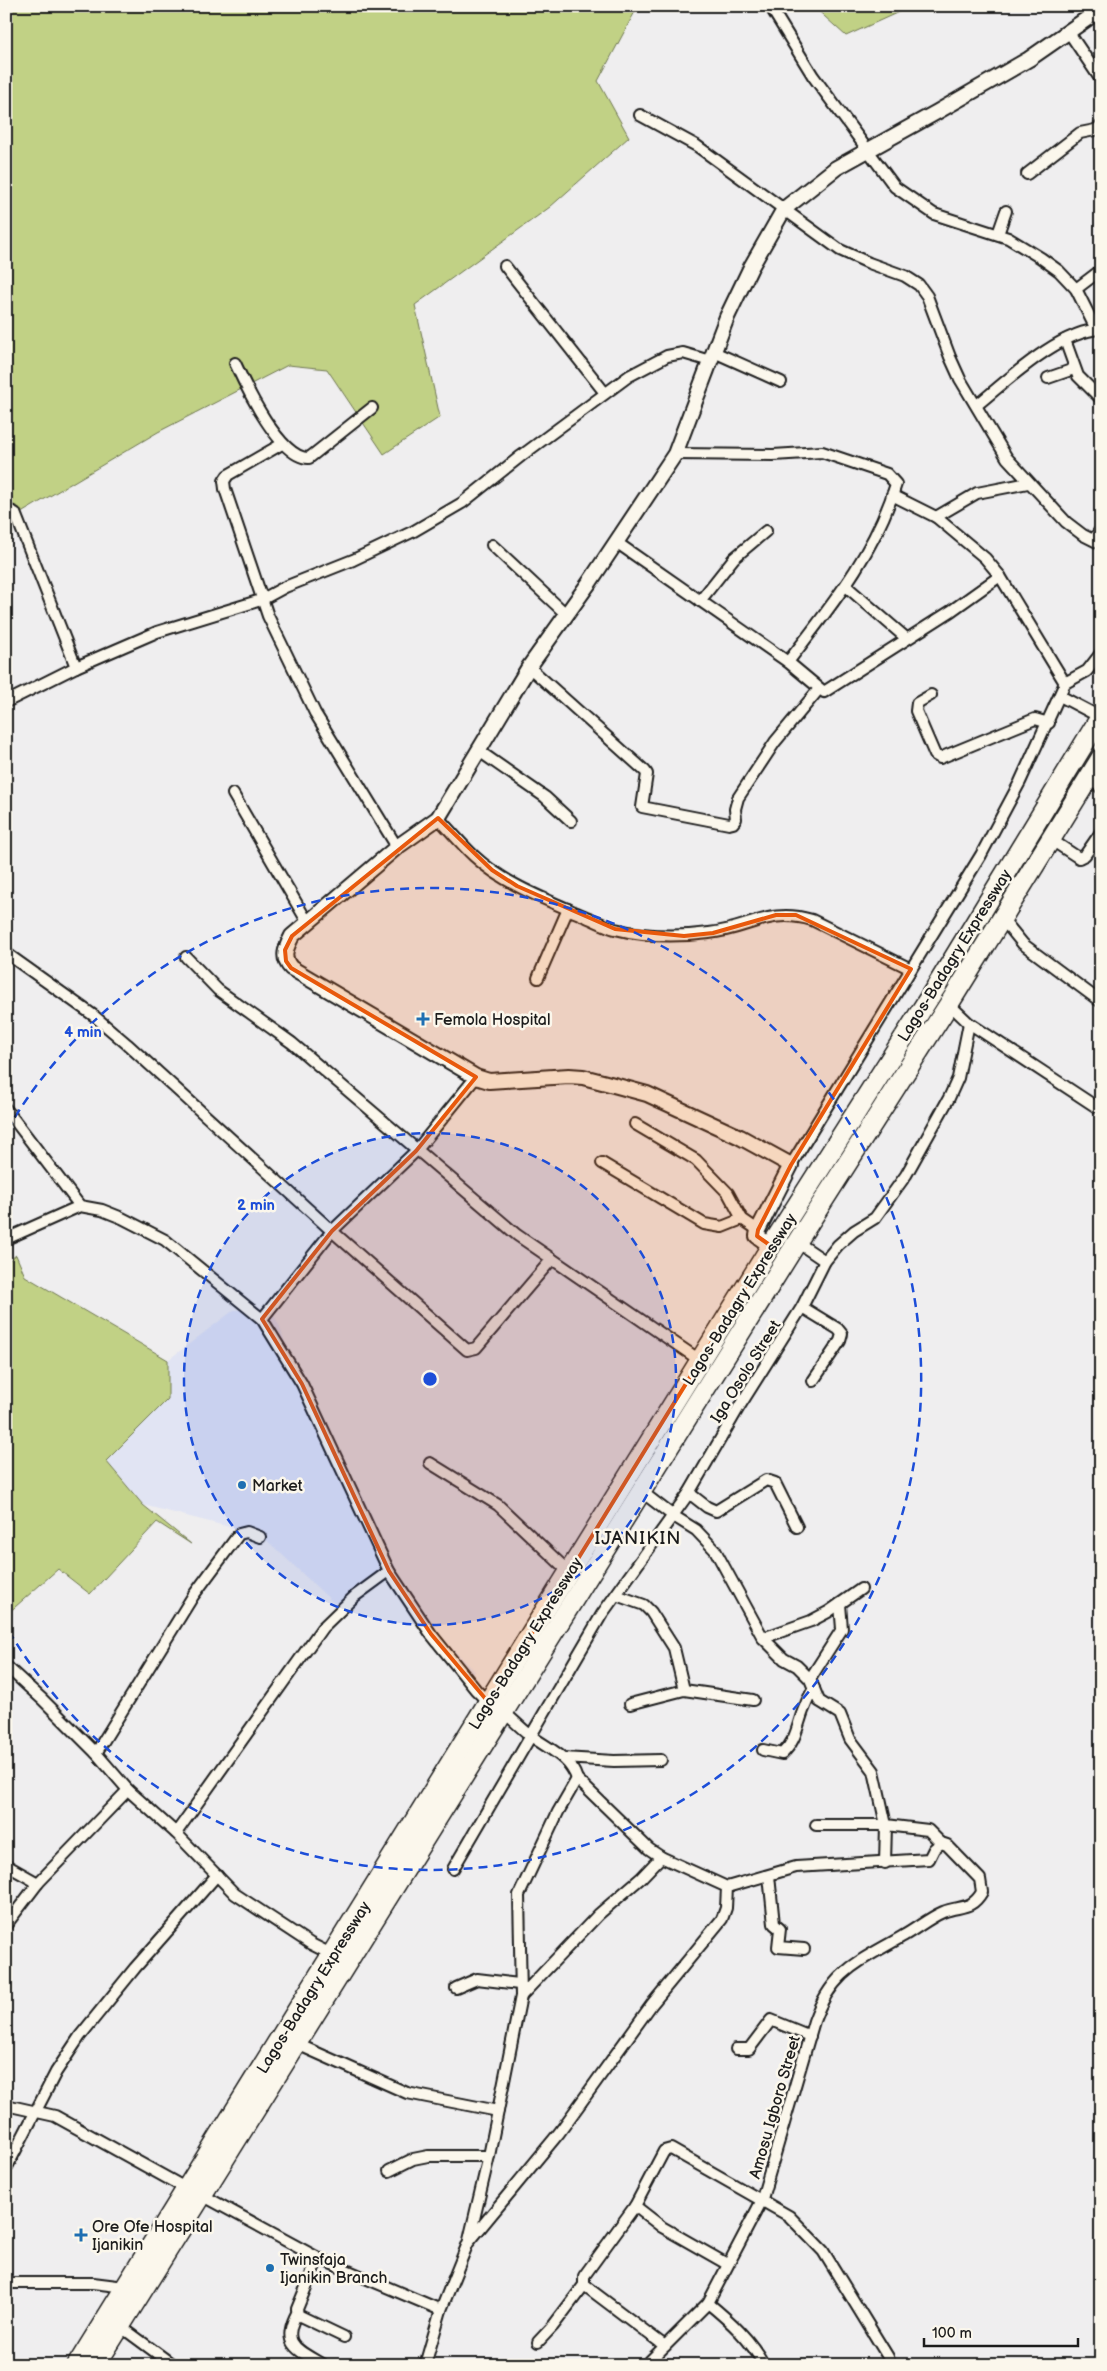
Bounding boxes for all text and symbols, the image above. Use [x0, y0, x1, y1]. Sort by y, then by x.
street label: Lagos-Badagry Expressway [894, 866, 1017, 1045]
place label: Femola Hospital [434, 1011, 550, 1030]
marker: Femola Hospital [416, 1012, 430, 1026]
text: 4 min [64, 1023, 102, 1042]
text: 2 min [237, 1196, 275, 1215]
street label: Lagos-Badagry Expressway [679, 1210, 802, 1389]
street label: Iga Osolo Street [707, 1317, 785, 1427]
centre of rings [421, 1370, 439, 1388]
place label: Market [252, 1477, 303, 1496]
marker: Market [236, 1479, 248, 1491]
district label: IJANIKIN [594, 1527, 682, 1550]
street label: Lagos-Badagry Expressway [465, 1554, 588, 1733]
street label: Lagos-Badagry Expressway [253, 1898, 376, 2077]
street label: Amosu Igboro Street [746, 2034, 805, 2181]
place label: Ore Ofe Hospital Ijanikin [92, 2218, 213, 2255]
marker: Ore Ofe Hospital Ijanikin [74, 2228, 88, 2242]
place label: Twinsfaja Ijanikin Branch [280, 2251, 388, 2288]
marker: Twinsfaja Ijanikin Branch [264, 2262, 276, 2274]
scale bar [924, 2316, 1078, 2348]
text: 100 m [932, 2324, 972, 2343]

